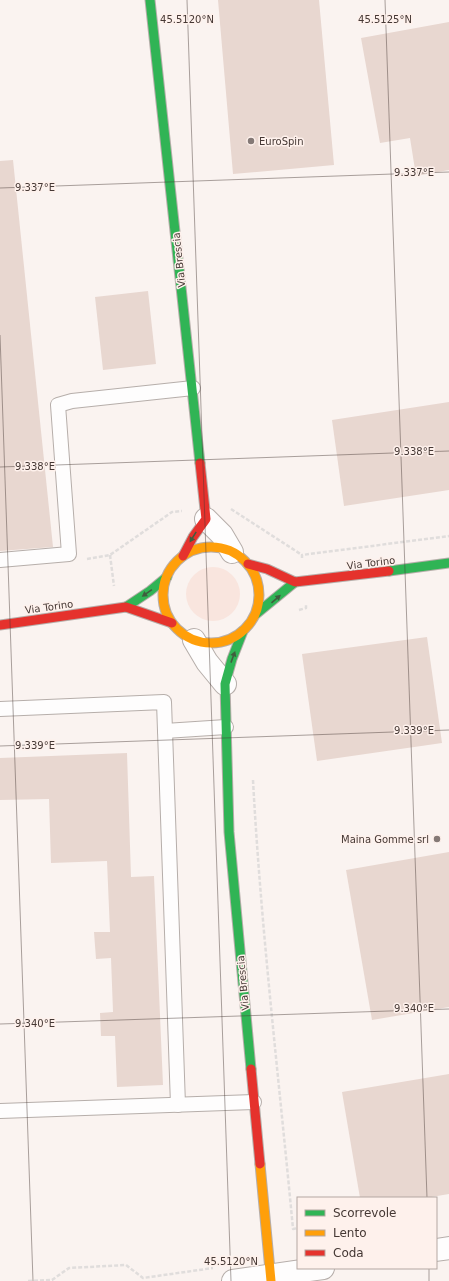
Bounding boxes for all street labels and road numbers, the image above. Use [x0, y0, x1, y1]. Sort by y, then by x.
street label: Via Brescia [171, 232, 187, 288]
street label: Via Torino [346, 555, 396, 571]
street label: Via Torino [24, 598, 74, 616]
street label: Via Brescia [235, 955, 251, 1011]

